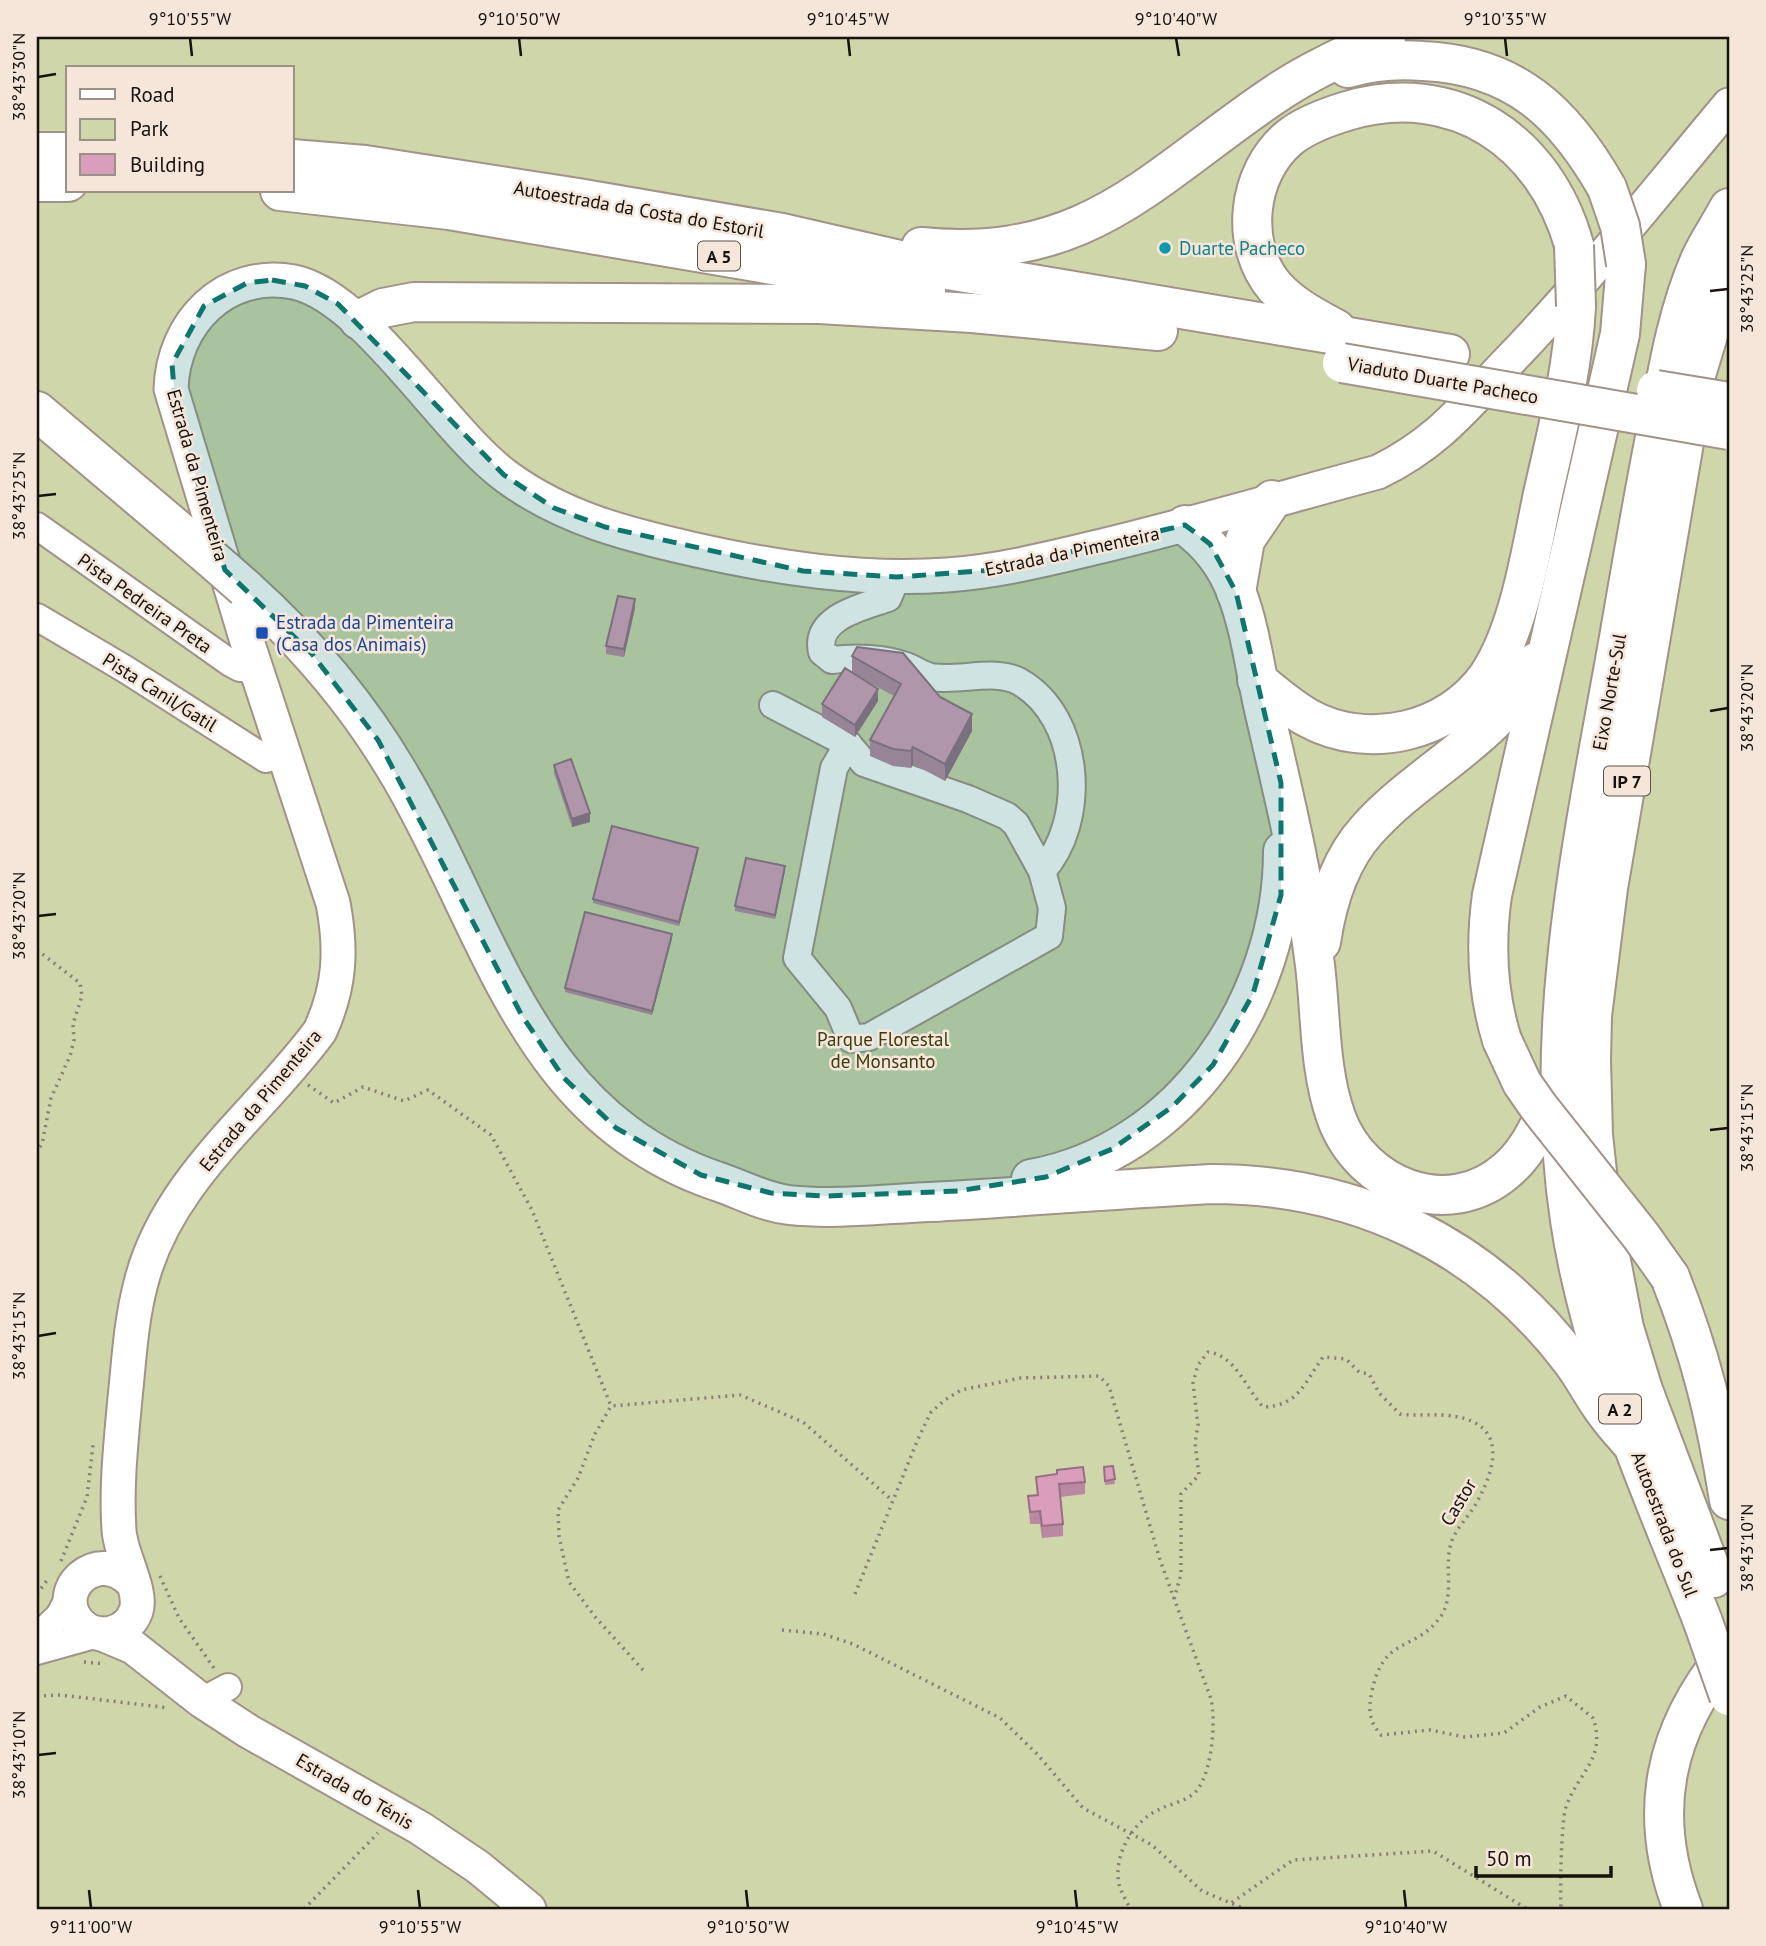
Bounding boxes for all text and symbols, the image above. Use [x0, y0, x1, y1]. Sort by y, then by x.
text: 9°10'55"W [149, 7, 231, 30]
text: 9°10'50"W [478, 7, 560, 30]
text: 9°10'45"W [807, 7, 889, 30]
text: 9°10'40"W [1135, 7, 1217, 30]
text: 9°10'35"W [1464, 7, 1546, 30]
text: 38°43'30"N [7, 33, 30, 121]
legend [66, 66, 294, 192]
text: Road [130, 81, 174, 108]
text: Park [130, 115, 169, 142]
text: Building [130, 151, 205, 178]
street label: Autoestrada da Costa do Estoril [512, 175, 766, 243]
place label: Duarte Pacheco [1179, 236, 1305, 260]
marker: Duarte Pacheco [1157, 240, 1173, 256]
road number: A 5 [698, 242, 740, 270]
text: 38°43'25"N [1735, 245, 1758, 333]
street label: Viaduto Duarte Pacheco [1345, 351, 1540, 409]
street label: Estrada da Pimenteira [162, 386, 234, 564]
text: 38°43'25"N [7, 452, 30, 540]
street label: Estrada da Pimenteira [982, 521, 1162, 581]
street label: Pista Pedreira Preta [73, 548, 217, 658]
place label: Estrada da Pimenteira (Casa dos Animais) [276, 610, 454, 656]
marker: Estrada da Pimenteira (Casa dos Animais) [254, 625, 270, 641]
street label: Eixo Norte-Sul [1587, 631, 1631, 752]
street label: Pista Canil/Gatil [98, 647, 222, 737]
text: 38°43'20"N [1735, 664, 1758, 752]
road number: IP 7 [1604, 766, 1650, 796]
text: 38°43'20"N [7, 872, 30, 960]
street label: Estrada da Pimenteira [194, 1024, 326, 1176]
park label: Parque Florestal de Monsanto [817, 1027, 949, 1073]
text: 38°43'15"N [1735, 1084, 1758, 1172]
text: 38°43'15"N [7, 1292, 30, 1380]
road number: A 2 [1599, 1394, 1641, 1424]
street label: Autoestrada do Sul [1626, 1448, 1704, 1601]
street label: Castor [1435, 1474, 1482, 1530]
text: 38°43'10"N [1735, 1504, 1758, 1592]
text: 38°43'10"N [7, 1711, 30, 1799]
street label: Estrada do Ténis [292, 1748, 418, 1834]
scale bar [1476, 1834, 1610, 1878]
text: 50 m [1486, 1845, 1532, 1872]
text: 9°11'00"W [50, 1915, 132, 1938]
text: 9°10'55"W [379, 1915, 461, 1938]
text: 9°10'50"W [707, 1915, 789, 1938]
text: 9°10'45"W [1036, 1915, 1118, 1938]
text: 9°10'40"W [1365, 1915, 1447, 1938]

